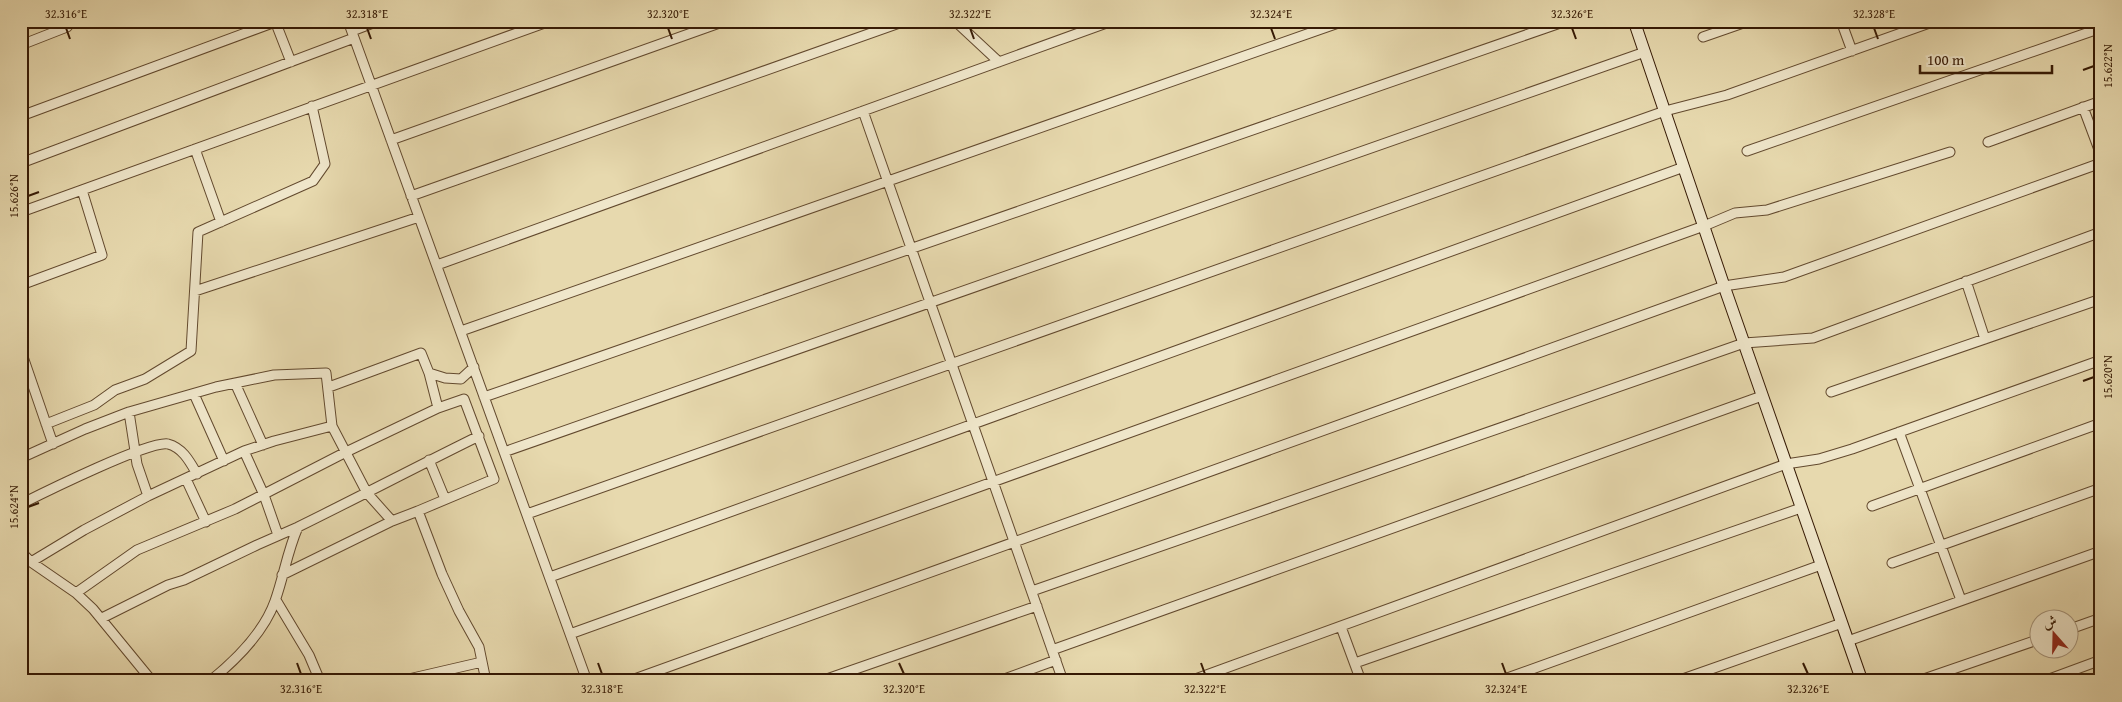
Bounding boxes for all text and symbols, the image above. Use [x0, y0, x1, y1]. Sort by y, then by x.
text: 32.316°E [45, 5, 87, 22]
text: 32.318°E [346, 5, 388, 22]
text: 32.320°E [647, 5, 689, 22]
text: 32.322°E [949, 5, 991, 22]
text: 32.324°E [1250, 5, 1292, 22]
text: 32.326°E [1551, 5, 1593, 22]
text: 32.328°E [1853, 5, 1895, 22]
scale bar [1920, 42, 2052, 74]
text: 15.622°N [2099, 44, 2116, 88]
text: 100 m [1927, 49, 1965, 70]
text: 15.626°N [5, 174, 22, 218]
text: 15.620°N [2099, 355, 2116, 399]
text: 15.624°N [5, 485, 22, 529]
north arrow [2030, 610, 2080, 660]
text: ش [2040, 610, 2060, 634]
text: 32.316°E [280, 680, 322, 697]
text: 32.318°E [581, 680, 623, 697]
text: 32.320°E [883, 680, 925, 697]
text: 32.322°E [1184, 680, 1226, 697]
text: 32.324°E [1485, 680, 1527, 697]
text: 32.326°E [1787, 680, 1829, 697]

